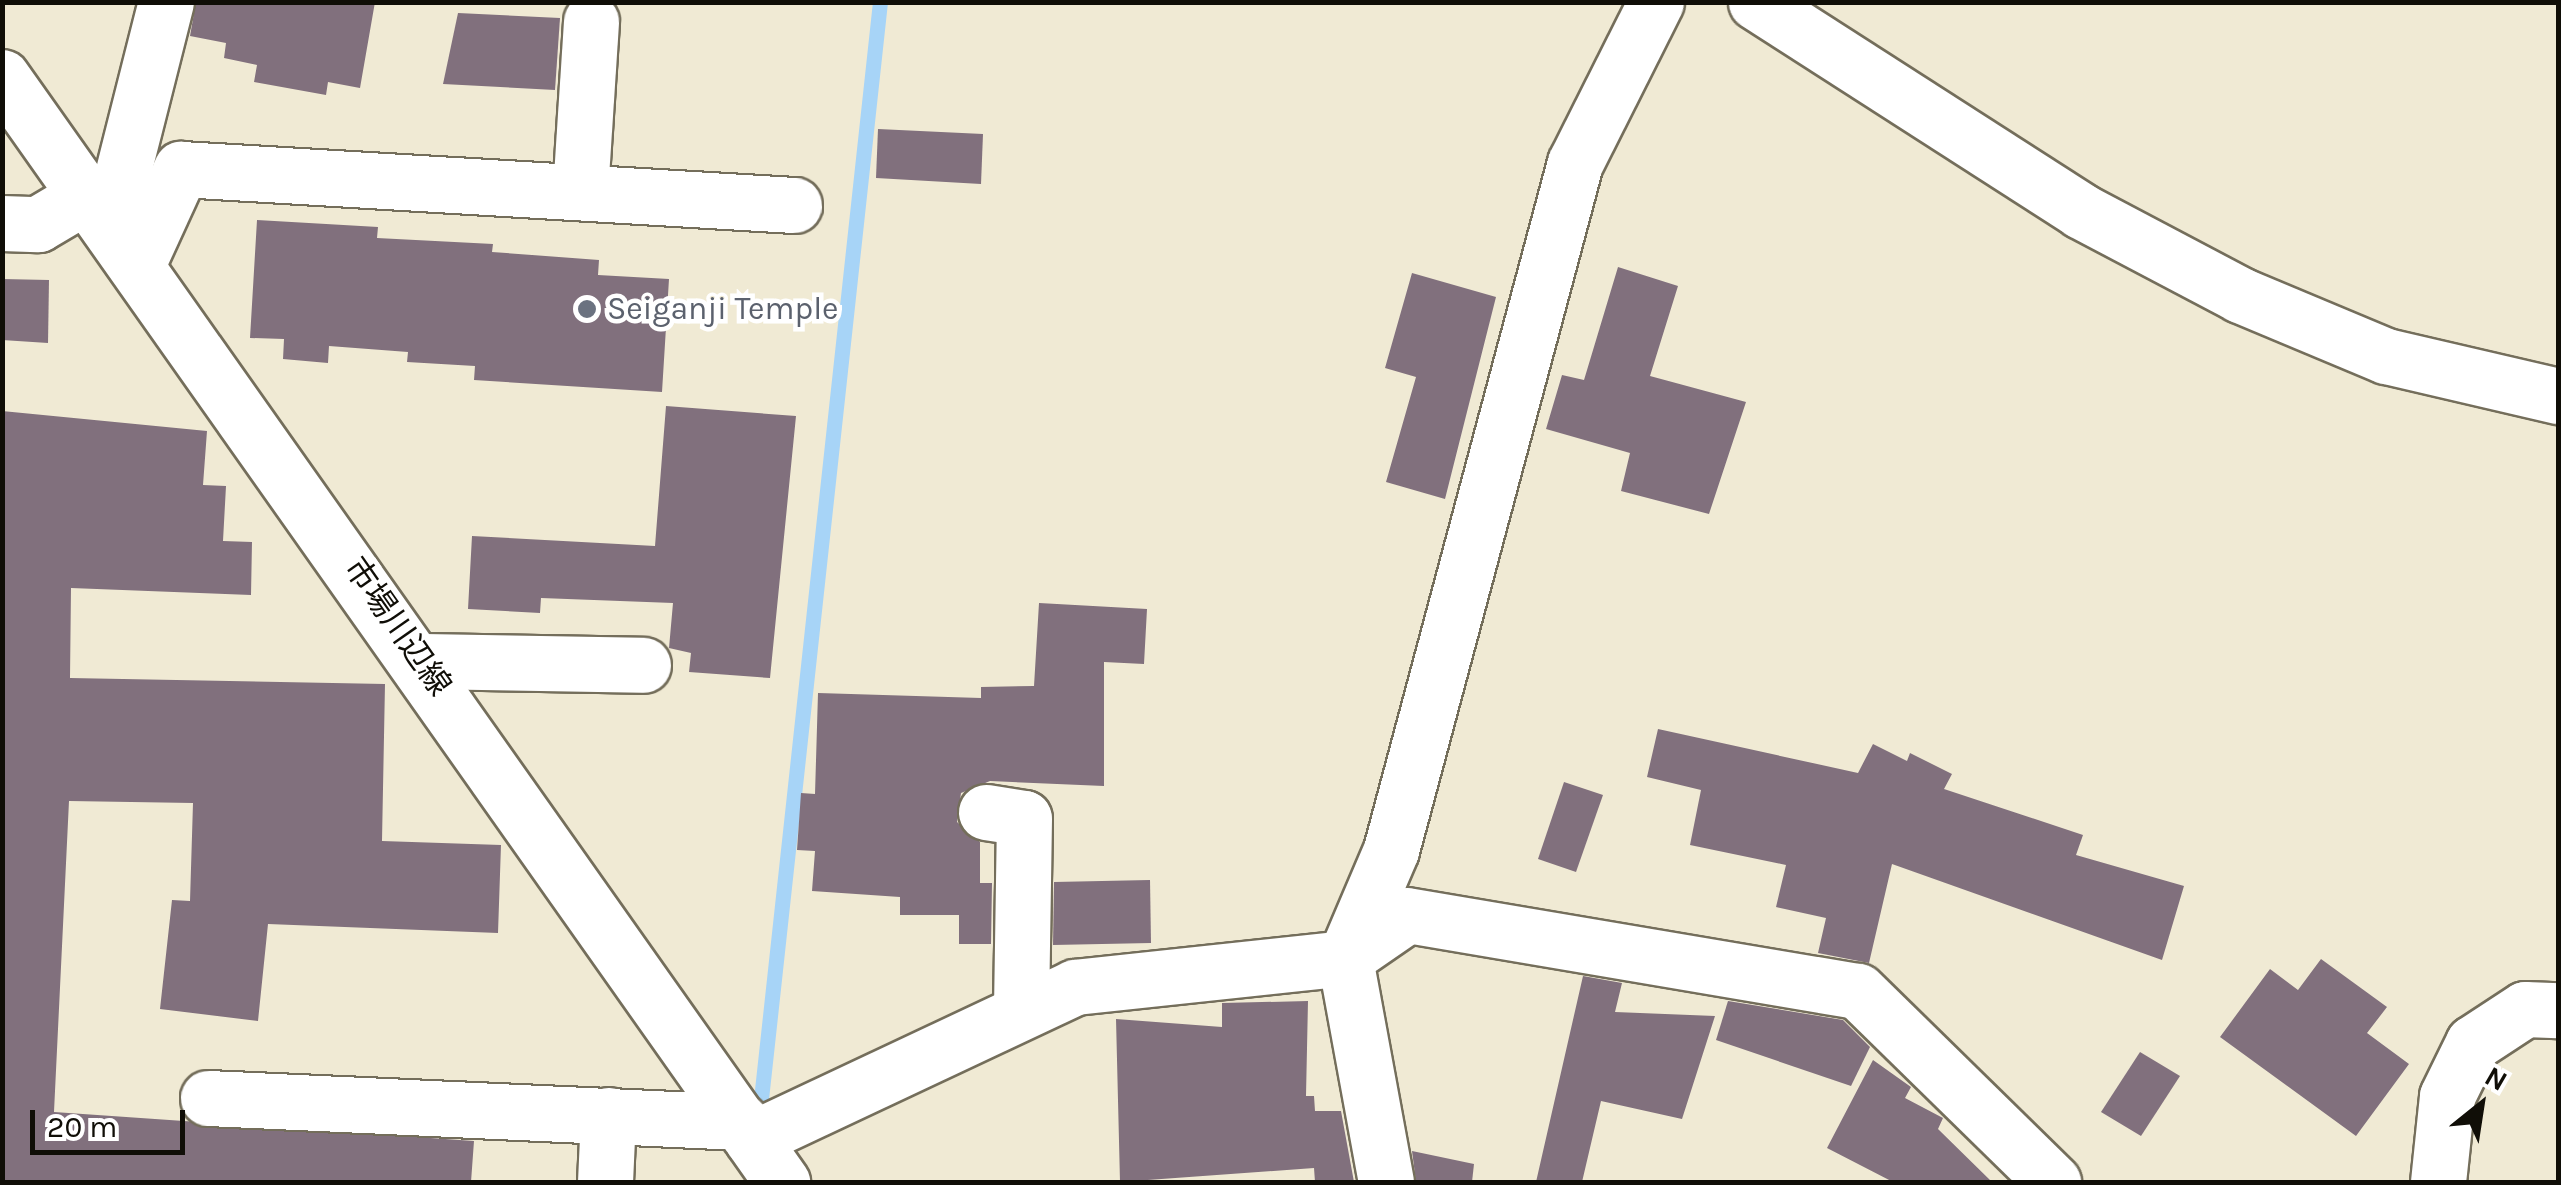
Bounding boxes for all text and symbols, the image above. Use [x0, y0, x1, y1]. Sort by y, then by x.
place label: Seiganji Temple [607, 290, 839, 328]
marker: Seiganji Temple [576, 298, 598, 320]
street label: 市場川辺線 [335, 550, 459, 704]
north arrow [2431, 1055, 2531, 1155]
text: N [2479, 1059, 2513, 1098]
scale bar [35, 1090, 190, 1152]
text: 20 m [47, 1109, 117, 1145]

